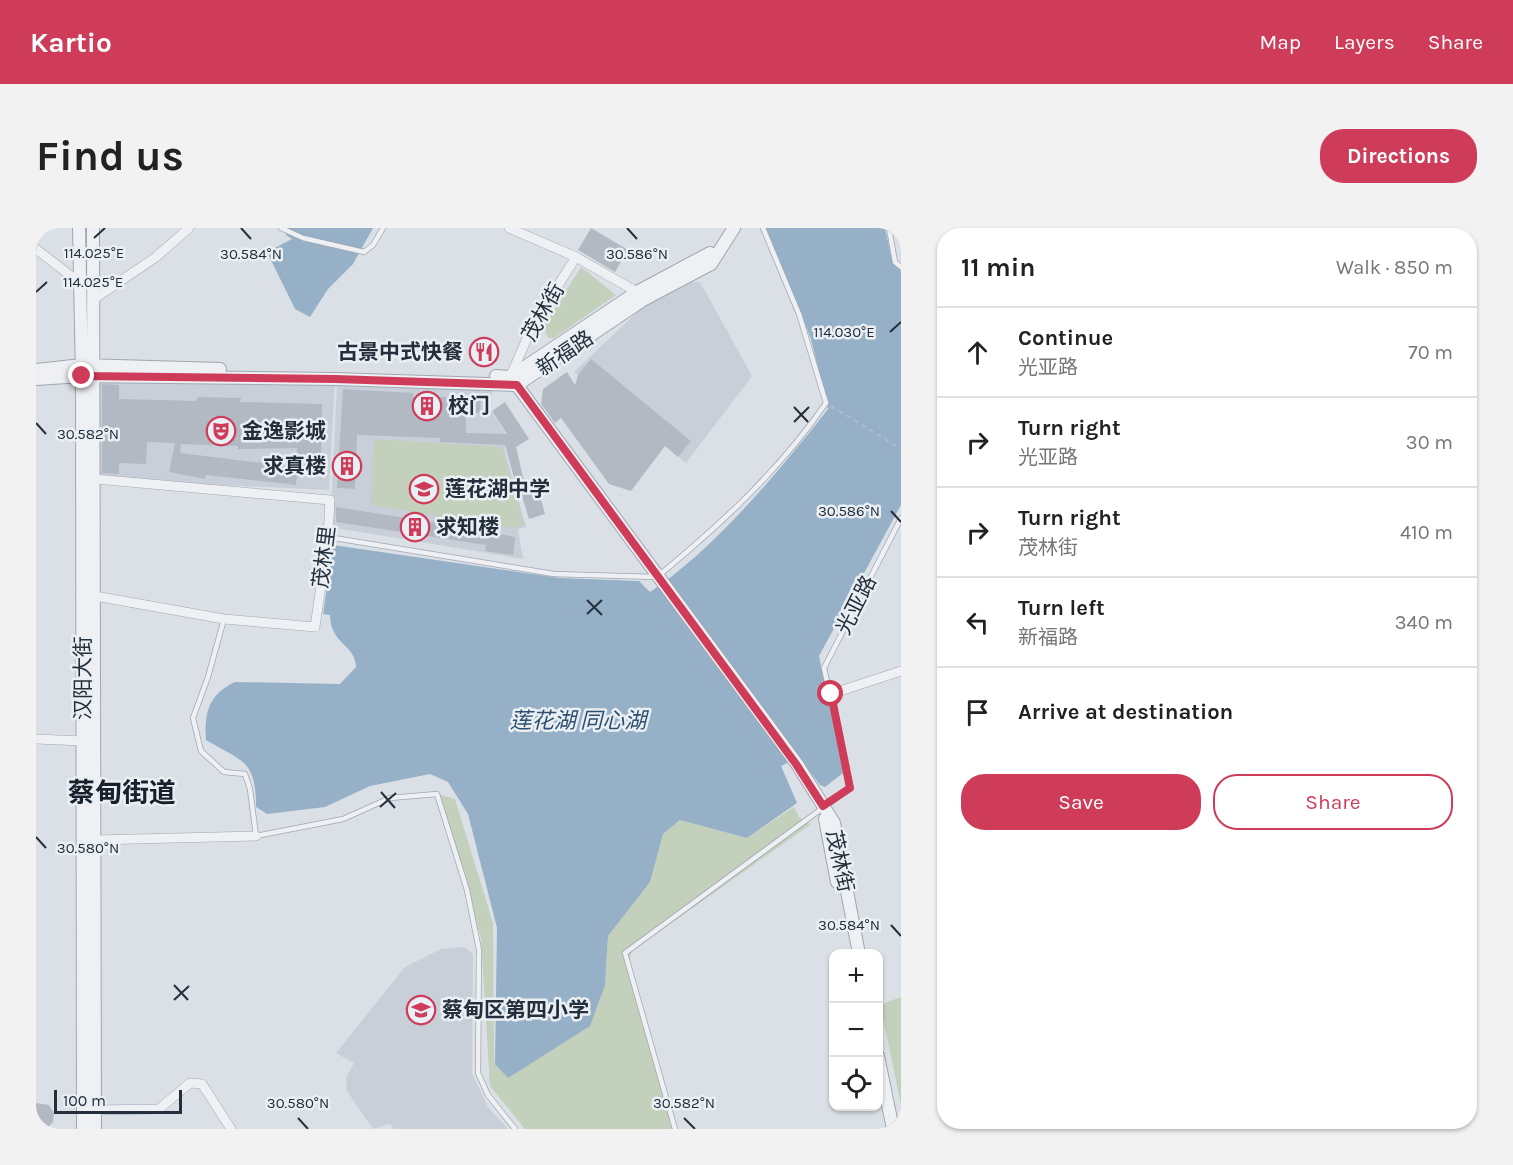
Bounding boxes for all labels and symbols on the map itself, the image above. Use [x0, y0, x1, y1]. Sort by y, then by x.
text: 114.025°E [64, 244, 124, 262]
text: 30.584°N [220, 245, 282, 263]
text: 30.586°N [606, 245, 668, 263]
text: 114.025°E [63, 273, 123, 291]
street label: 茂林街 [517, 279, 569, 345]
text: 114.030°E [813, 323, 875, 341]
street label: 新福路 [532, 325, 598, 381]
restaurant icon: 古景中式快餐 [468, 336, 500, 368]
place label: 古景中式快餐 [337, 340, 463, 364]
route end [68, 362, 94, 388]
building icon: 校门 [411, 390, 443, 422]
place label: 校门 [448, 394, 490, 418]
theatre icon: 金逸影城 [205, 415, 237, 447]
place label: 金逸影城 [242, 419, 326, 443]
text: 30.582°N [57, 425, 119, 443]
building icon: 求真楼 [331, 450, 363, 482]
place label: 求真楼 [263, 454, 326, 478]
school or university icon: 莲花湖中学 [408, 473, 440, 505]
place label: 莲花湖中学 [445, 477, 550, 501]
text: 30.586°N [818, 502, 880, 520]
building icon: 求知楼 [399, 511, 431, 543]
place label: 求知楼 [436, 515, 499, 539]
street label: 茂林里 [308, 524, 340, 590]
street label: 光亚路 [831, 571, 881, 639]
street label: 汉阳大街 [71, 636, 95, 720]
route start [817, 680, 843, 706]
water label: 莲花湖 同心湖 [510, 708, 649, 734]
district label: 蔡甸街道 [68, 777, 176, 809]
street label: 茂林街 [822, 828, 858, 894]
text: 30.580°N [57, 839, 119, 857]
text: 30.584°N [818, 916, 880, 934]
school or university icon: 蔡甸区第四小学 [405, 994, 437, 1026]
place label: 蔡甸区第四小学 [442, 998, 589, 1022]
scale bar [54, 1087, 182, 1114]
text: 30.580°N [267, 1094, 329, 1112]
text: 30.582°N [653, 1094, 715, 1112]

